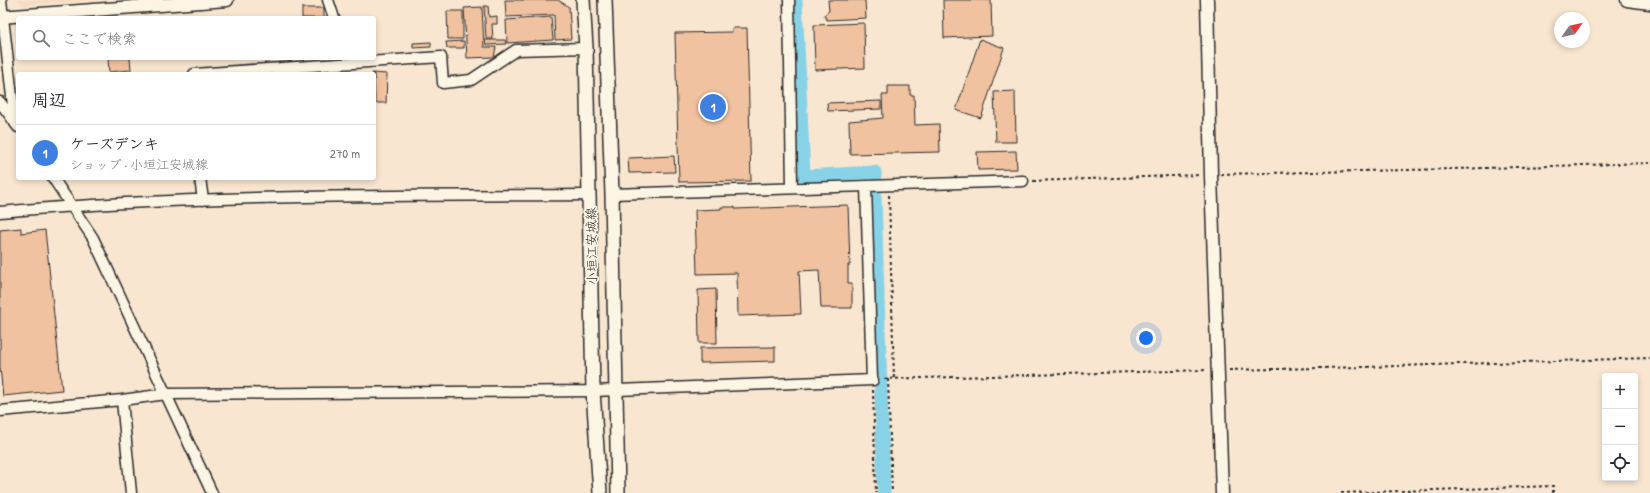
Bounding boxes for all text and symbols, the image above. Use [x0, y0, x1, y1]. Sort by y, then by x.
north arrow [1554, 12, 1590, 48]
search box [16, 16, 376, 60]
icon: search [30, 27, 52, 49]
text: ここで検索 [62, 28, 137, 49]
text: 周辺 [32, 88, 66, 111]
pin: 1 [700, 92, 726, 122]
text: ケーズデンキ [70, 133, 159, 154]
text: 1 [43, 144, 47, 162]
text: 270 m [330, 144, 360, 162]
text: ショップ · 小垣江安城線 [70, 155, 208, 173]
street label: 小垣江安城線 [581, 206, 601, 285]
your location [1136, 328, 1156, 348]
map controls [1602, 373, 1638, 481]
button: + [1602, 373, 1638, 409]
button: − [1602, 409, 1638, 445]
button: locate [1602, 445, 1638, 481]

